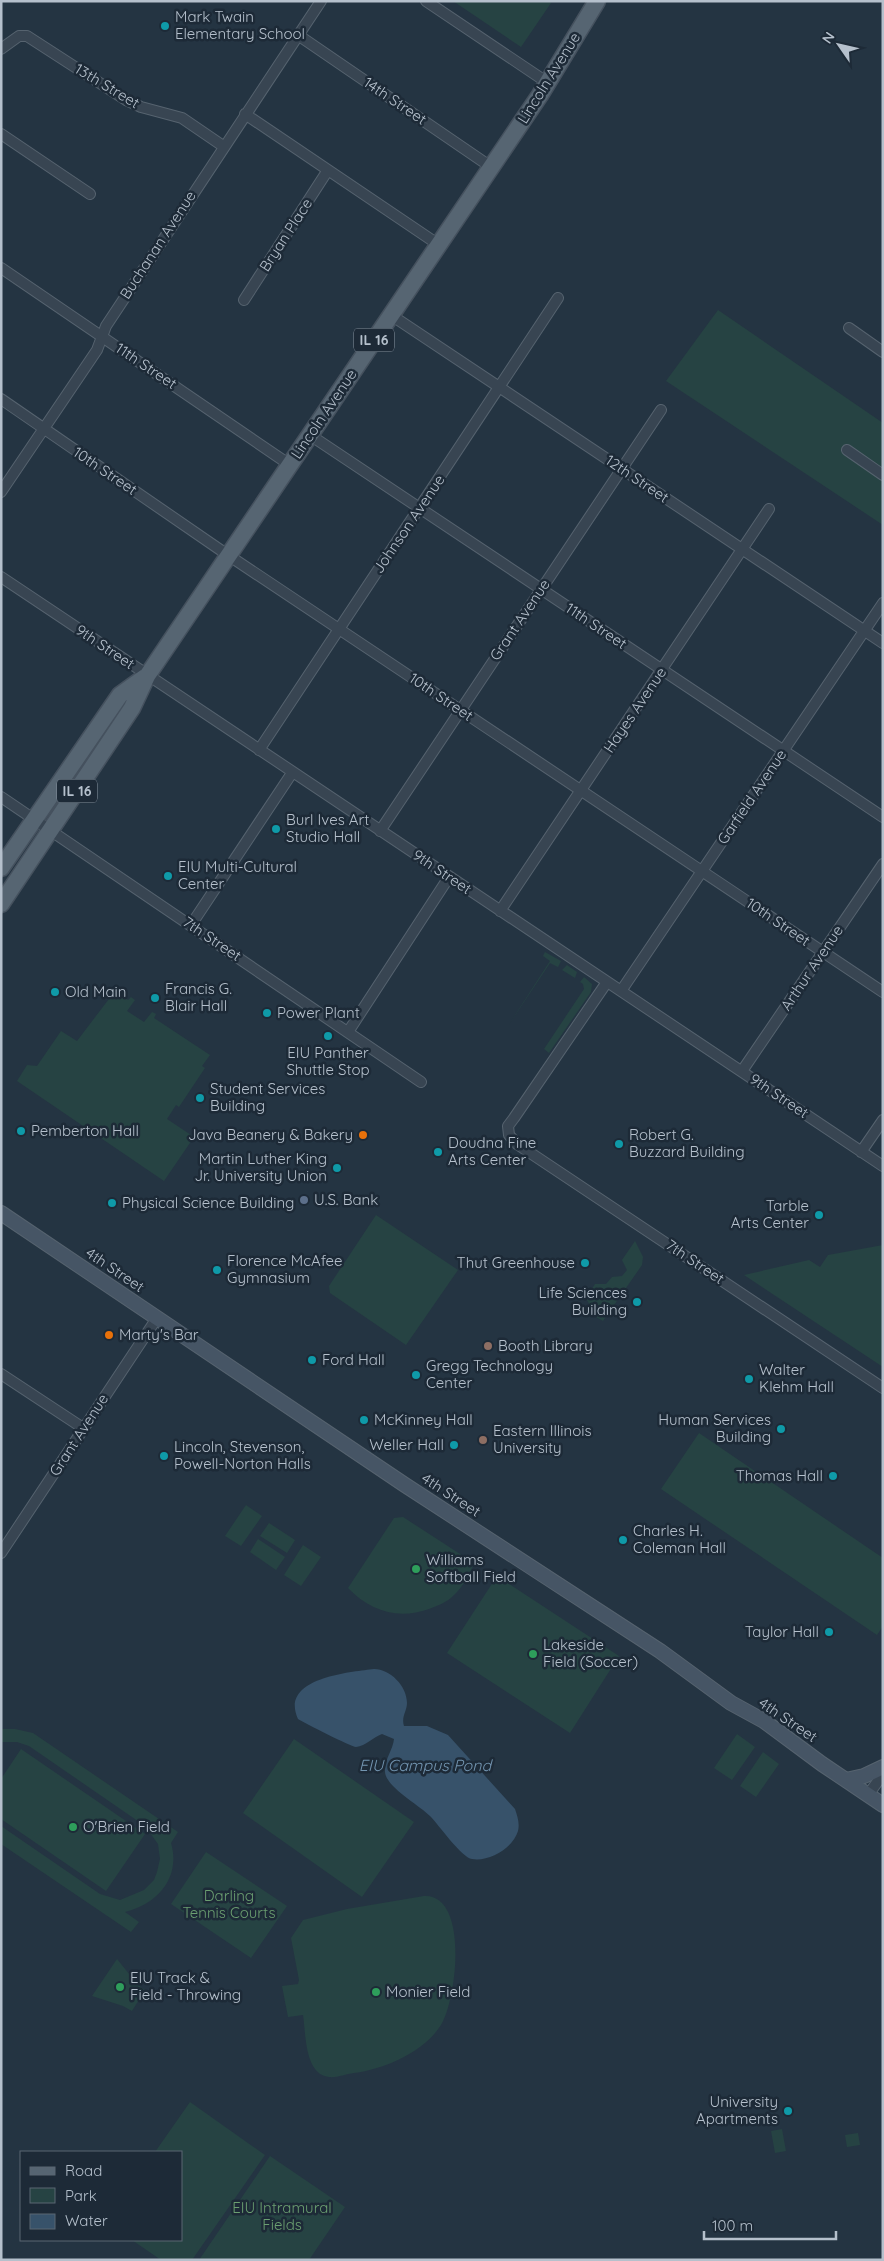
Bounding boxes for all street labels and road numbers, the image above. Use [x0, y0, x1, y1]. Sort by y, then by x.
street label: Lincoln Avenue [513, 29, 584, 127]
street label: 13th Street [71, 59, 143, 112]
street label: 14th Street [360, 73, 430, 129]
street label: Buchanan Avenue [115, 187, 200, 303]
street label: Bryan Place [255, 194, 316, 275]
road number: IL 16 [354, 328, 394, 352]
street label: 11th Street [112, 338, 181, 393]
street label: Lincoln Avenue [287, 365, 361, 462]
street label: 10th Street [70, 442, 141, 499]
street label: 12th Street [602, 450, 673, 507]
street label: Johnson Avenue [369, 471, 449, 577]
street label: Grant Avenue [485, 575, 554, 664]
street label: 11th Street [562, 598, 631, 653]
street label: 9th Street [72, 620, 138, 673]
street label: Hayes Avenue [599, 663, 670, 756]
street label: 10th Street [406, 668, 477, 725]
street label: Garfield Avenue [713, 746, 790, 848]
road number: IL 16 [57, 779, 97, 802]
street label: 9th Street [409, 845, 475, 898]
street label: 10th Street [743, 893, 814, 950]
street label: 7th Street [179, 912, 245, 965]
street label: Arthur Avenue [776, 921, 847, 1014]
street label: 9th Street [746, 1069, 812, 1122]
street label: 7th Street [662, 1235, 728, 1288]
street label: 4th Street [82, 1243, 148, 1296]
street label: Grant Avenue [45, 1390, 112, 1479]
street label: 4th Street [418, 1468, 484, 1521]
street label: 4th Street [755, 1693, 821, 1746]

